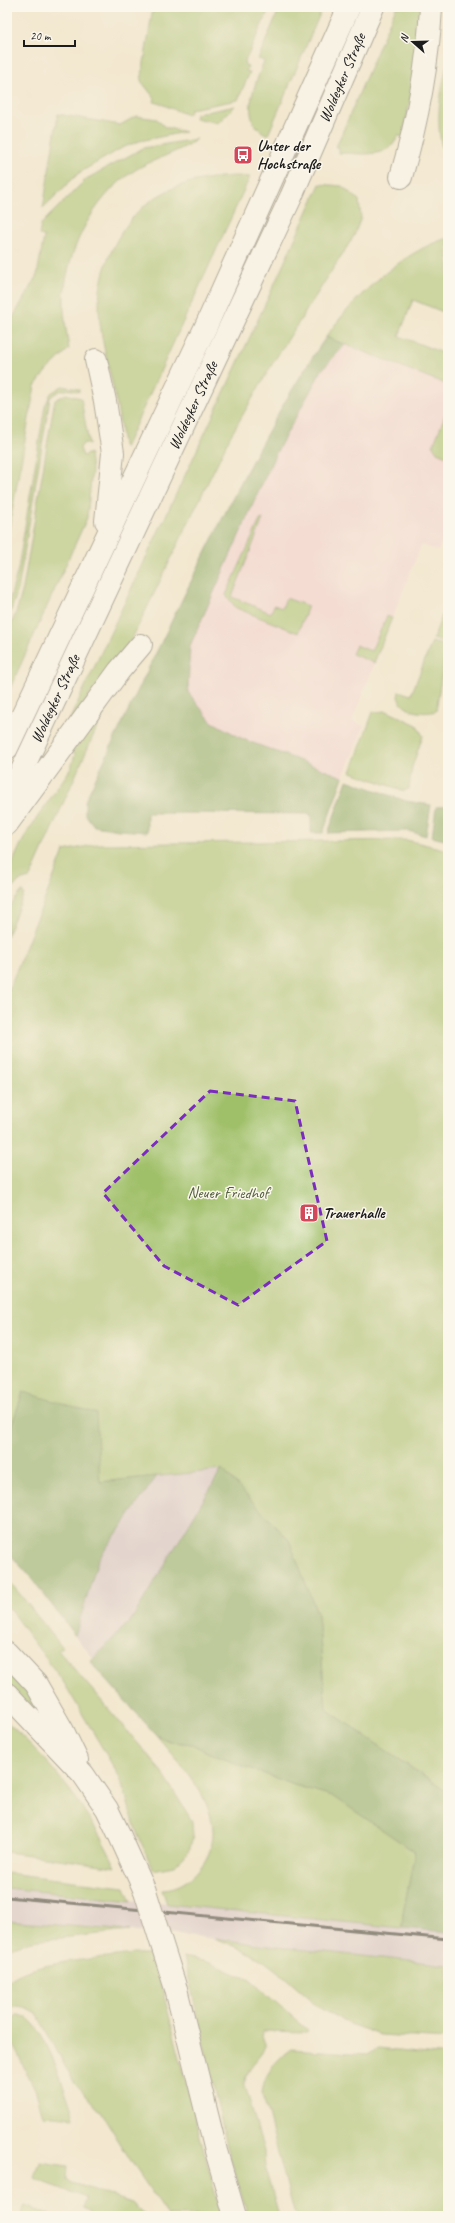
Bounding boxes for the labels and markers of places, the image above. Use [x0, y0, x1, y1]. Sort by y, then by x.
place label: Unter der Hochstraße [257, 136, 322, 174]
bus stop icon: Unter der Hochstraße [232, 144, 254, 166]
building icon: Trauerhalle [298, 1202, 320, 1224]
place label: Trauerhalle [323, 1203, 386, 1223]

